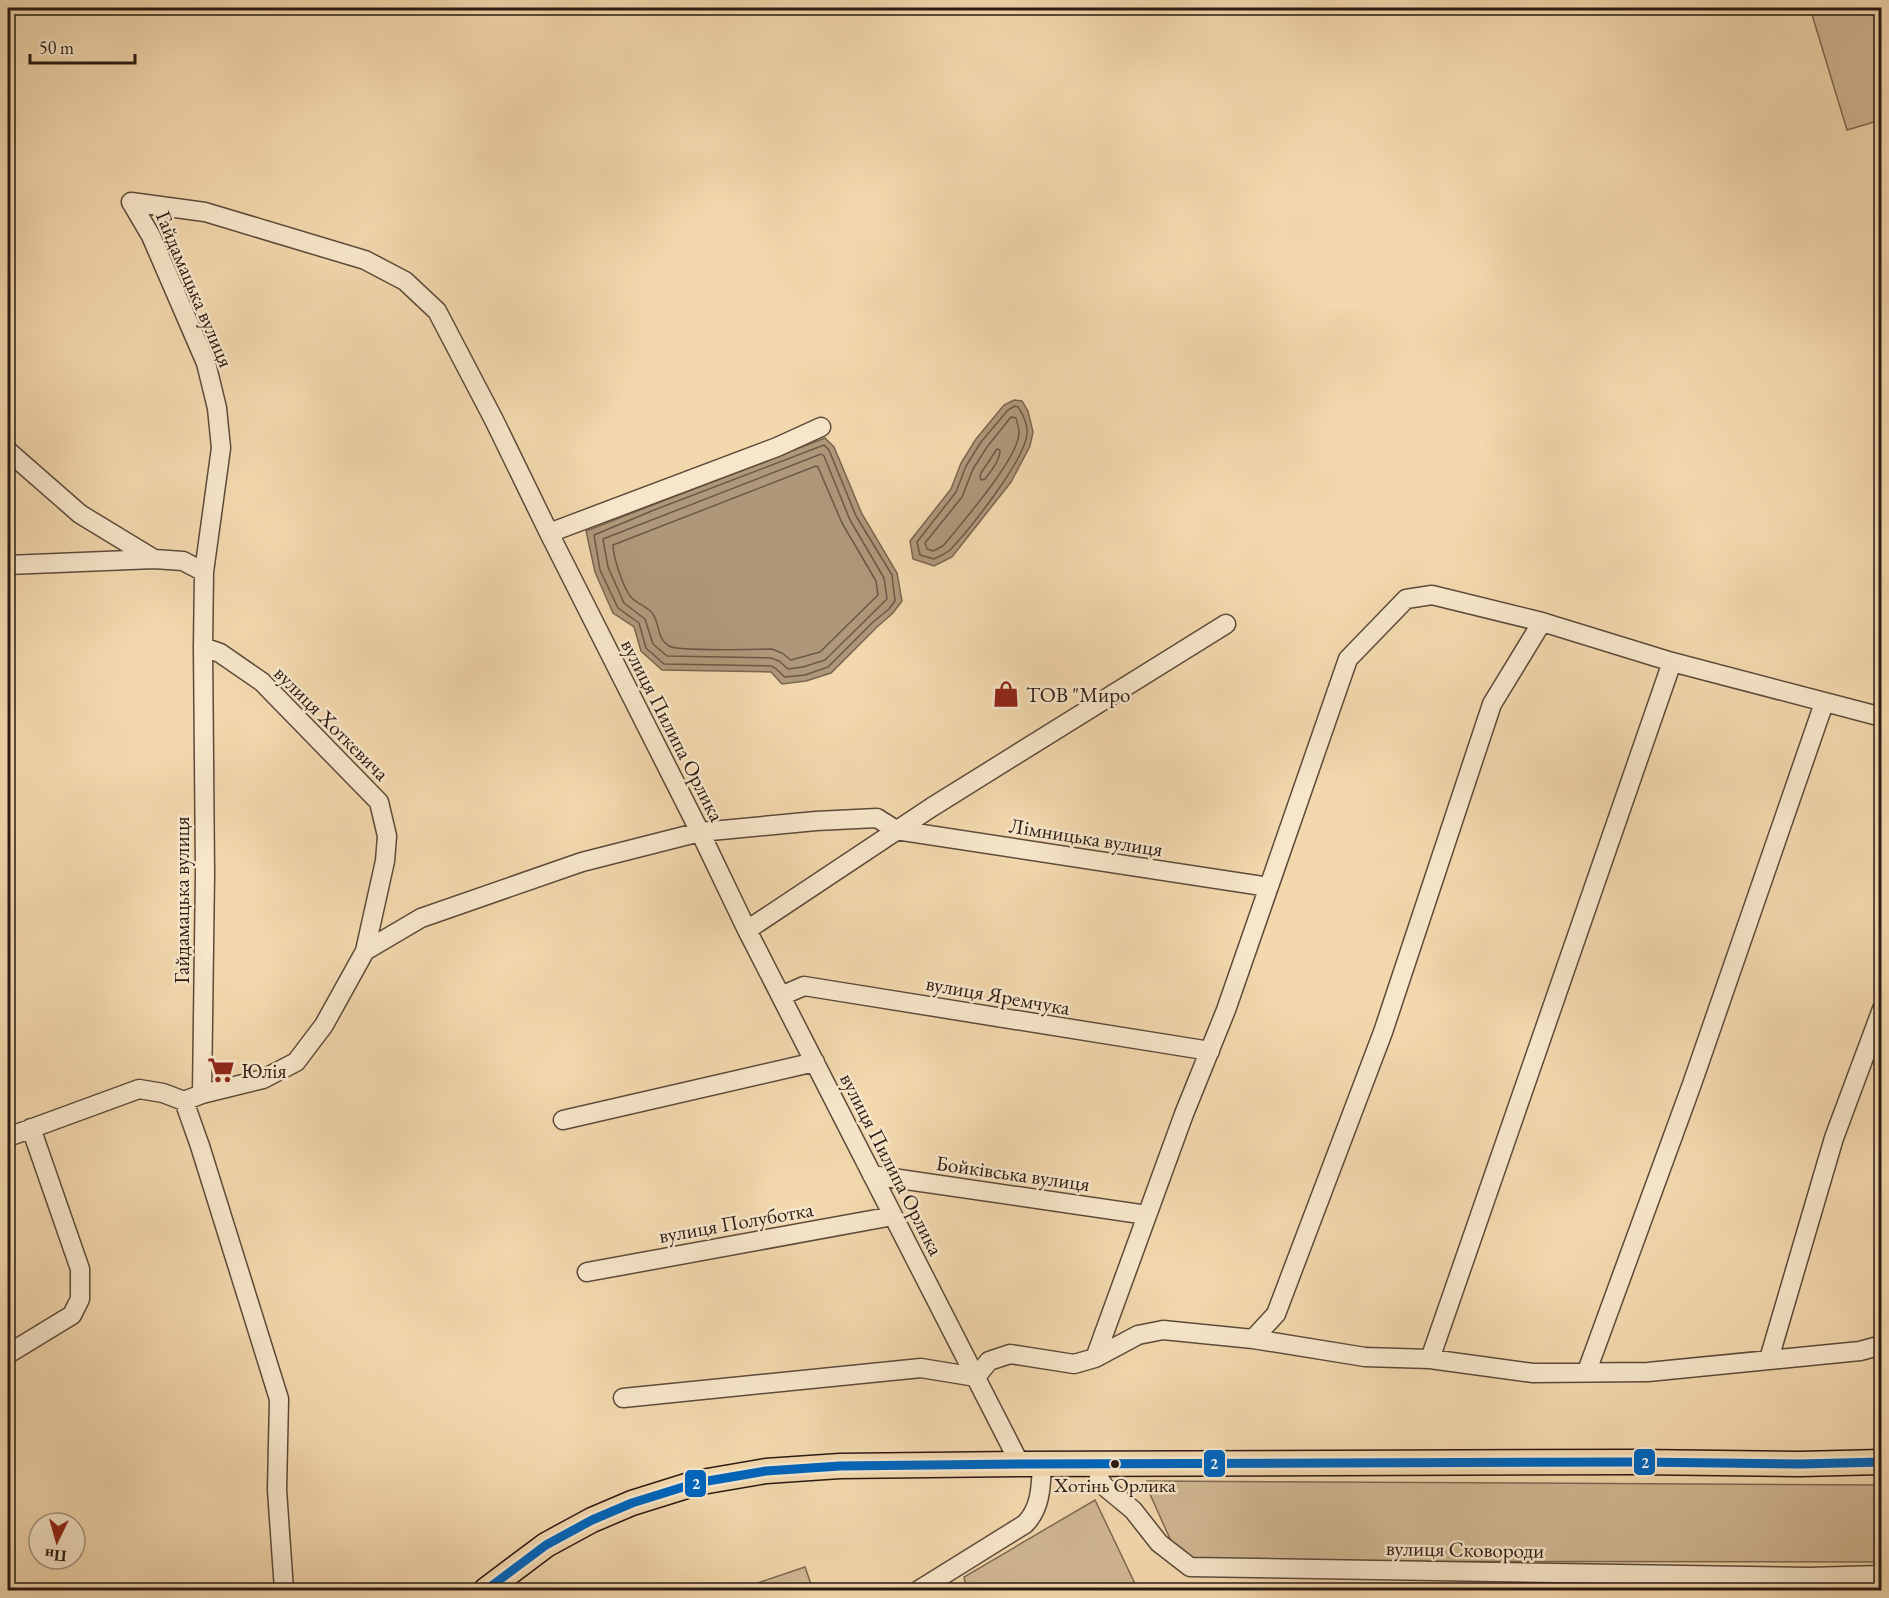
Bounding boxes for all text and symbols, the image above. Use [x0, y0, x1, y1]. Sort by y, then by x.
scale bar [30, 27, 135, 65]
text: 50 m [39, 36, 74, 59]
street label: Гайдамацька вулиця [150, 207, 240, 371]
street label: вулиця Пилипа Орлика [615, 634, 731, 826]
street label: вулиця Хоткевича [269, 660, 396, 787]
shop icon: ТОВ "Миро [991, 679, 1021, 709]
place label: ТОВ "Миро [1026, 681, 1130, 708]
street label: Лімницька вулиця [1007, 812, 1165, 862]
street label: Гайдамацька вулиця [168, 816, 195, 984]
street label: вулиця Яремчука [924, 969, 1073, 1021]
supermarket icon: Юлія [206, 1055, 236, 1085]
place label: Юлія [241, 1057, 287, 1084]
street label: вулиця Пилипа Орлика [834, 1068, 950, 1260]
street label: Бойківська вулиця [934, 1149, 1092, 1197]
street label: вулиця Полуботка [657, 1195, 816, 1249]
line badge: 2 [1633, 1448, 1656, 1476]
line badge: 2 [1203, 1449, 1226, 1478]
text: 2 [1641, 1452, 1650, 1473]
text: 2 [1210, 1453, 1219, 1474]
marker: Хотінь Орлика [1109, 1458, 1121, 1470]
line badge: 2 [684, 1469, 707, 1498]
place label: Хотінь Орлика [1053, 1472, 1176, 1498]
text: 2 [692, 1473, 701, 1494]
north arrow [27, 1511, 87, 1571]
street label: вулиця Сковороди [1386, 1534, 1544, 1564]
text: Пн [44, 1544, 68, 1567]

